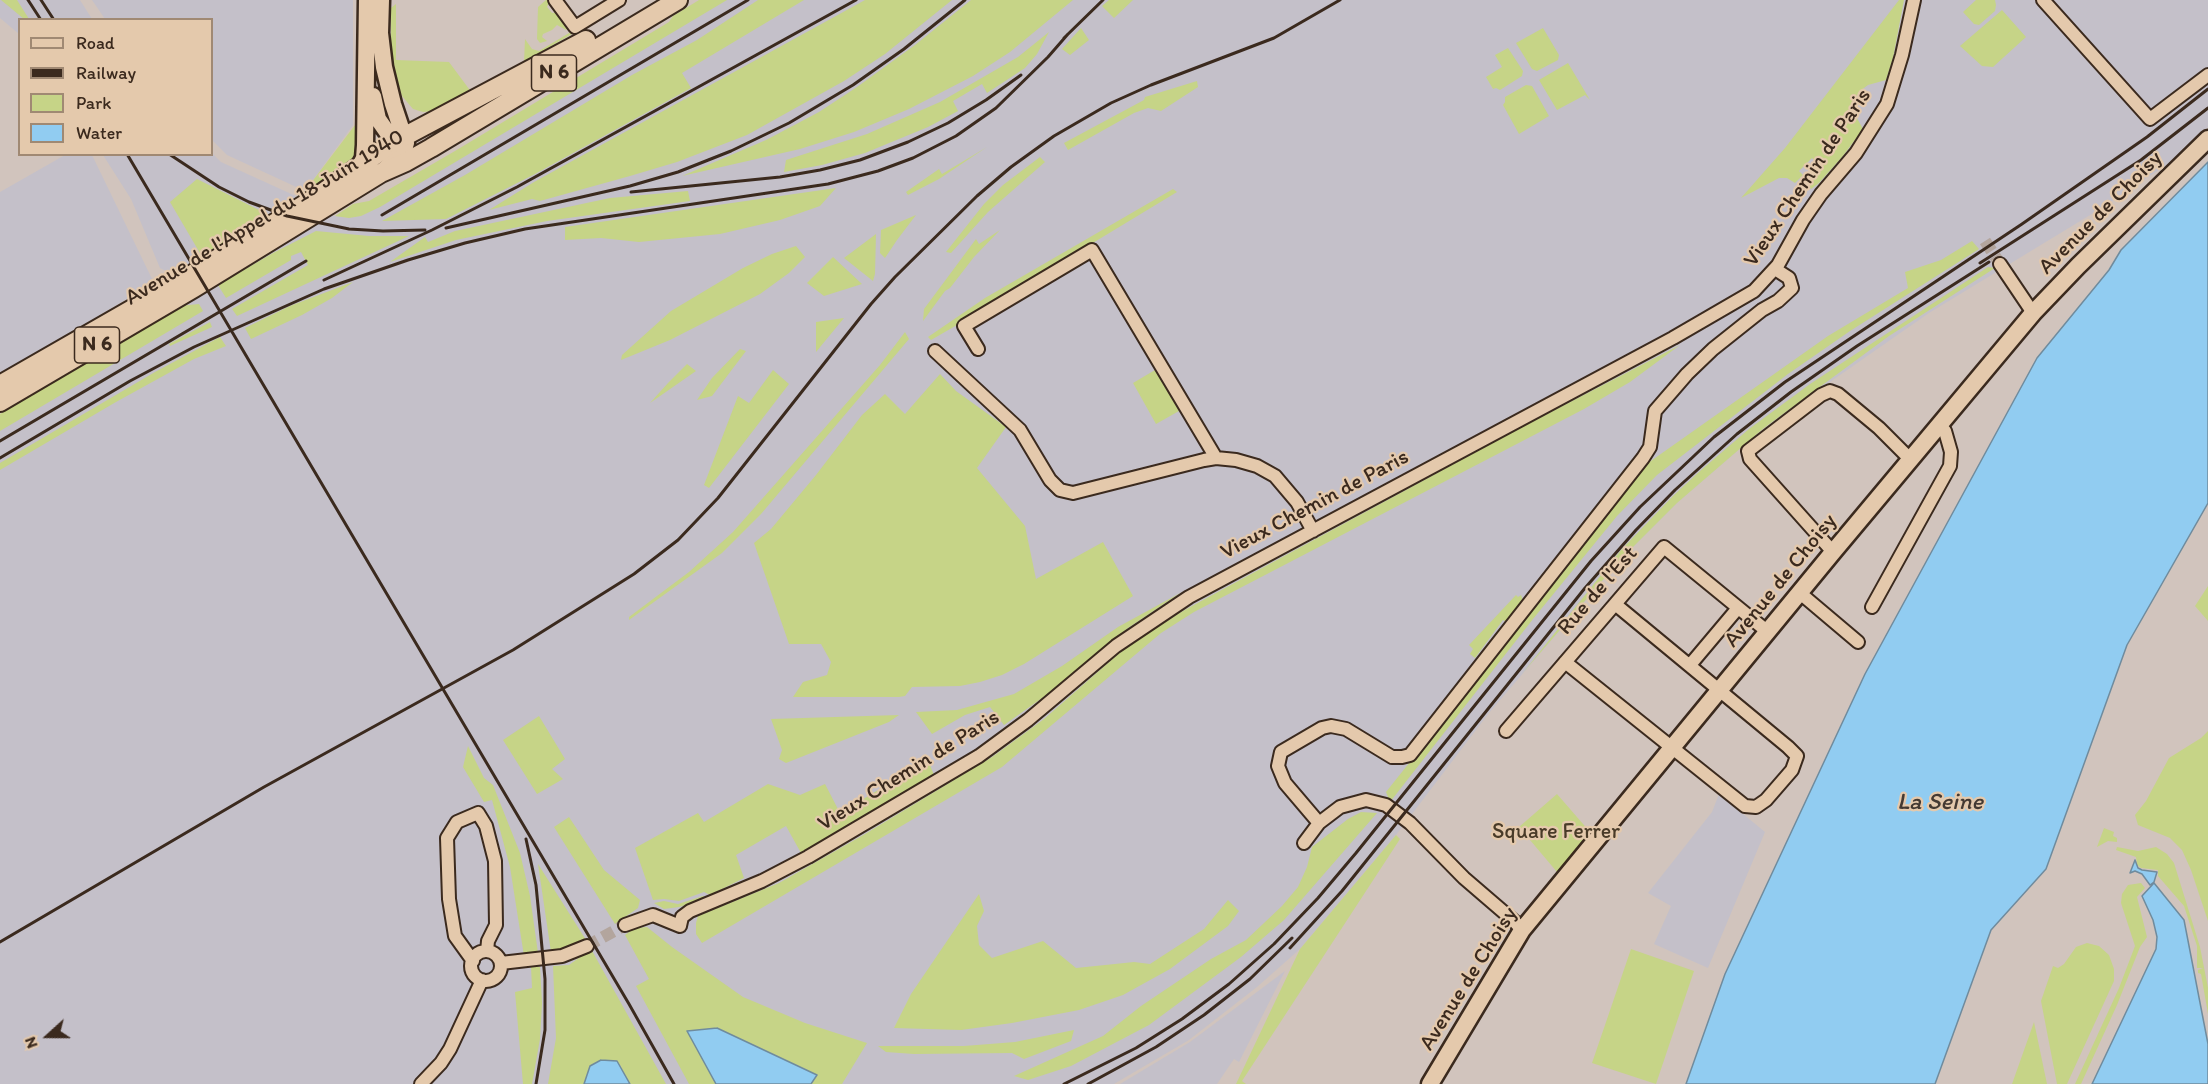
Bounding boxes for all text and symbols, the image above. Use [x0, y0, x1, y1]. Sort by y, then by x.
legend [18, 18, 213, 156]
text: Road [76, 32, 115, 54]
road number: N 6 [532, 55, 576, 91]
text: Railway [76, 62, 136, 84]
street label: Vieux Chemin de Paris [1739, 84, 1877, 272]
text: Park [76, 92, 111, 114]
text: Water [76, 122, 122, 144]
street label: Avenue de l'Appel du 18 Juin 1940 [121, 124, 409, 312]
street label: Avenue de Choisy [2034, 146, 2168, 280]
road number: N 6 [74, 327, 120, 363]
street label: Vieux Chemin de Paris [1216, 444, 1414, 566]
street label: Avenue de Choisy [1719, 509, 1843, 653]
street label: Rue de l'Est [1552, 541, 1644, 641]
street label: Vieux Chemin de Paris [813, 704, 1005, 838]
water label: La Seine [1897, 789, 1983, 817]
park label: Square Ferrer [1492, 819, 1620, 845]
street label: Avenue de Choisy [1414, 902, 1524, 1056]
north arrow [18, 1006, 78, 1066]
text: N [20, 1034, 42, 1051]

